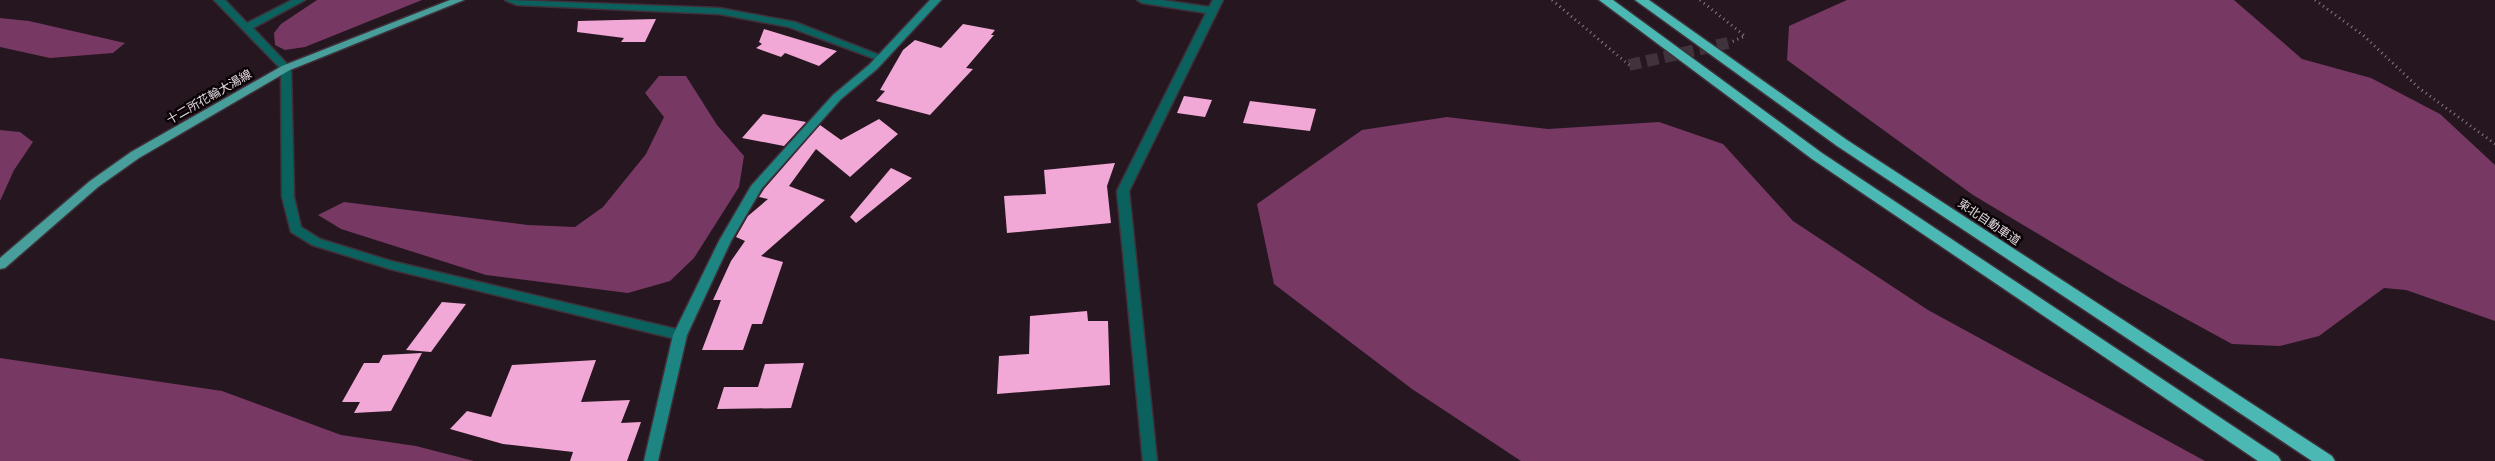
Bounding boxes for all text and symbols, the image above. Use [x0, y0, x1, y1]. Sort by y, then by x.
street label: 十二所花輪大湯線 [164, 67, 254, 127]
street label: 東北自動車道 [1955, 196, 2023, 248]

